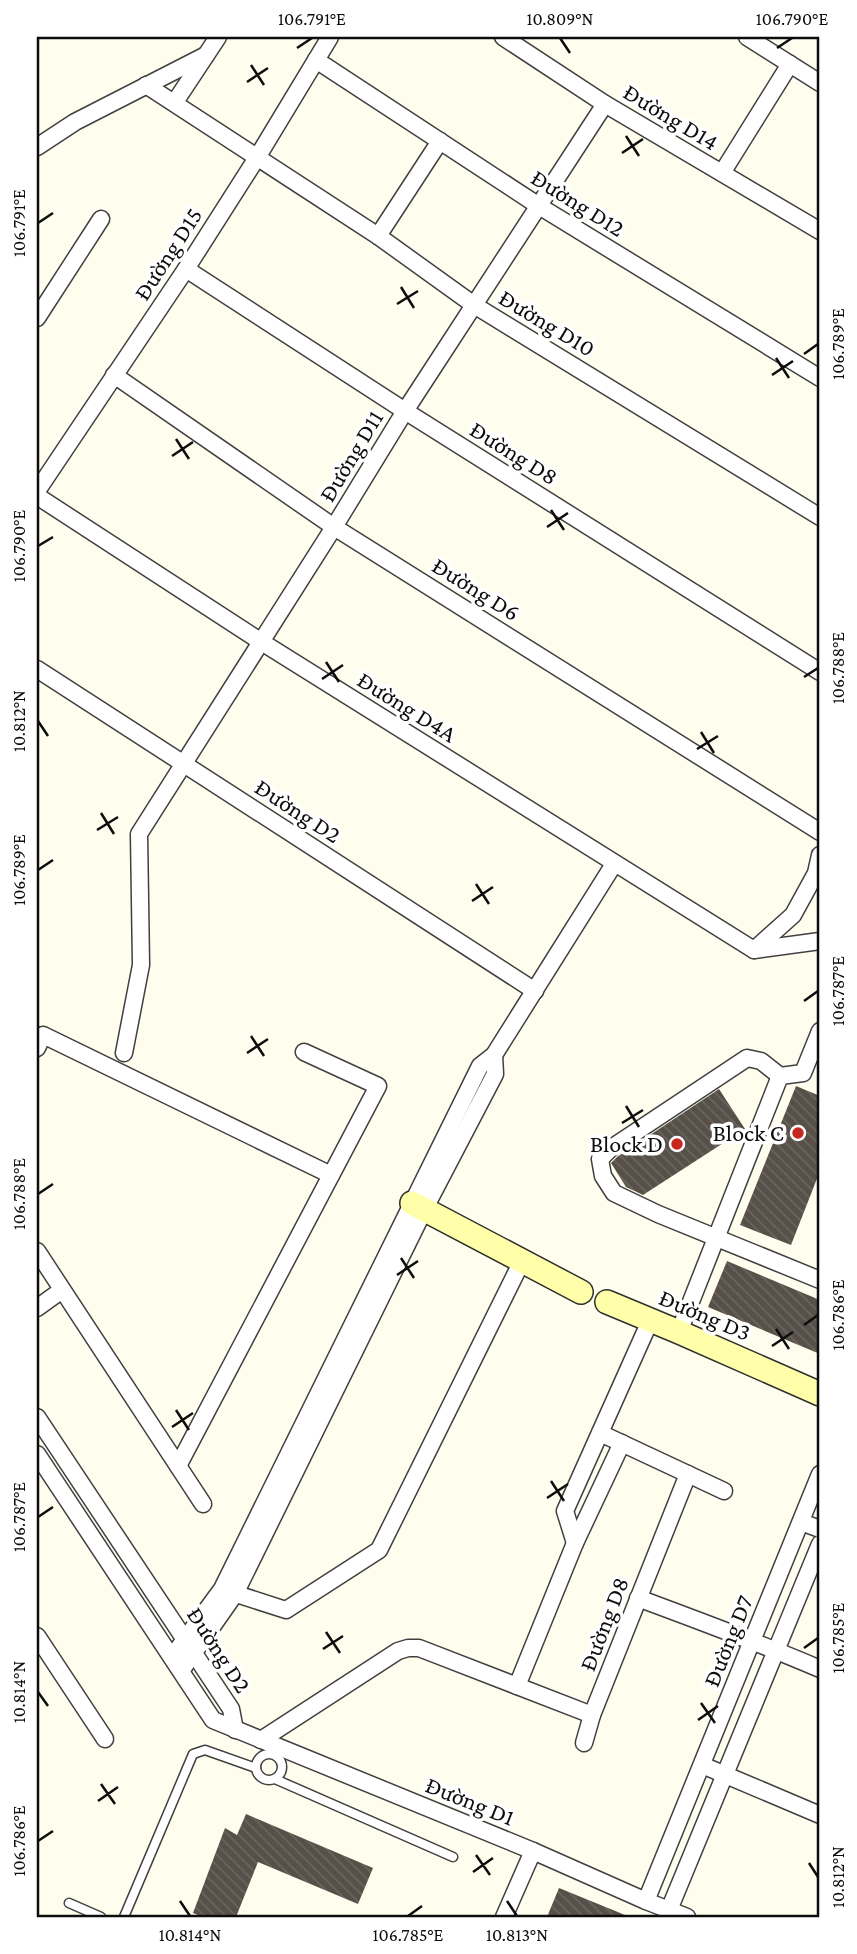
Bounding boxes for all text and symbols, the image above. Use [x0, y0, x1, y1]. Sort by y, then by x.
text: 106.791°E [278, 9, 346, 29]
text: 10.809°N [527, 9, 594, 29]
text: 106.790°E [756, 9, 828, 29]
street label: Đường D14 [619, 78, 724, 155]
street label: Đường D12 [527, 163, 630, 242]
text: 106.791°E [9, 189, 29, 257]
street label: Đường D15 [128, 202, 207, 305]
street label: Đường D10 [494, 283, 600, 362]
text: 106.789°E [828, 308, 848, 380]
street label: Đường D11 [313, 405, 388, 506]
street label: Đường D8 [465, 415, 563, 490]
text: 106.790°E [9, 510, 29, 582]
street label: Đường D6 [428, 551, 525, 626]
text: 106.788°E [828, 632, 848, 704]
street label: Đường D4A [353, 666, 462, 748]
text: 10.812°N [9, 690, 29, 752]
street label: Đường D2 [250, 773, 346, 848]
text: 106.789°E [9, 834, 29, 906]
text: 106.787°E [828, 956, 848, 1026]
place label: Block C [713, 1119, 784, 1146]
marker: Block C [790, 1125, 806, 1141]
place label: Block D [590, 1130, 663, 1157]
marker: Block D [669, 1136, 685, 1152]
text: 106.788°E [9, 1158, 29, 1230]
text: 106.786°E [828, 1279, 848, 1351]
street label: Đường D3 [655, 1283, 755, 1346]
text: 106.787°E [9, 1482, 29, 1552]
street label: Đường D8 [573, 1573, 634, 1675]
street label: Đường D7 [697, 1591, 758, 1690]
street label: Đường D2 [182, 1602, 257, 1698]
text: 106.785°E [828, 1602, 848, 1673]
text: 10.814°N [9, 1661, 29, 1723]
street label: Đường D1 [422, 1770, 519, 1831]
text: 106.786°E [9, 1805, 29, 1877]
text: 10.812°N [828, 1846, 848, 1908]
text: 10.814°N [159, 1925, 221, 1945]
text: 106.785°E [373, 1925, 444, 1945]
text: 10.813°N [486, 1925, 548, 1945]

